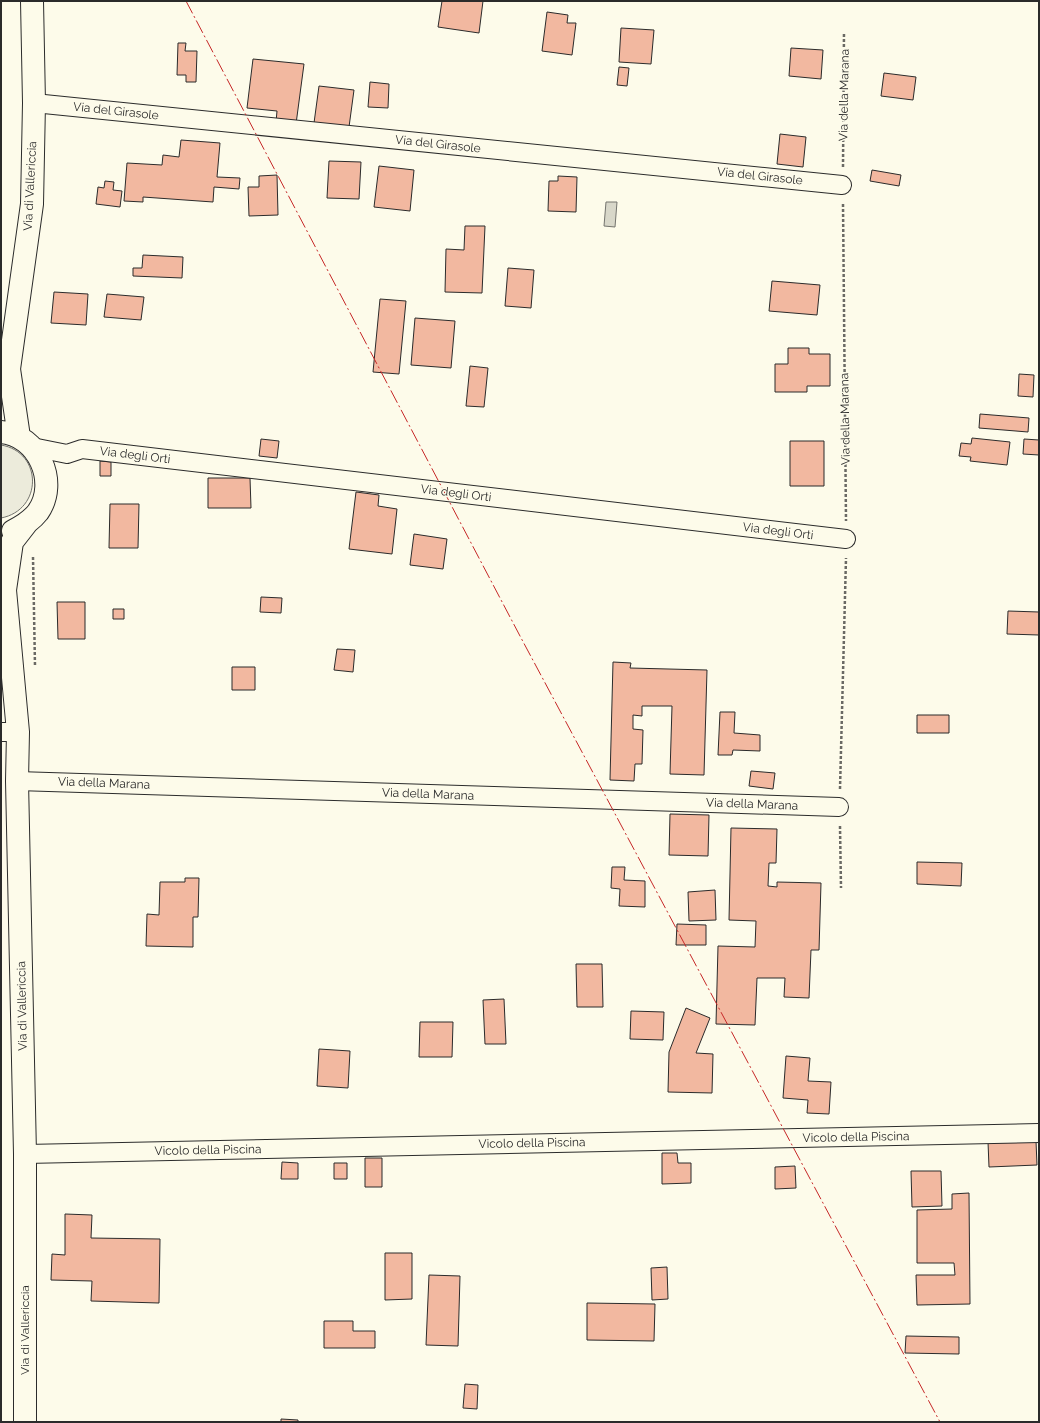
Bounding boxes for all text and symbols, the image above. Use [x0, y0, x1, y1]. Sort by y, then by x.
street label: Via della Marana [836, 49, 852, 141]
street label: Via del Girasole [72, 100, 160, 122]
street label: Via del Girasole [394, 133, 482, 155]
street label: Via di Vallericcia [21, 141, 39, 231]
street label: Via del Girasole [716, 165, 804, 187]
street label: Via della Marana [837, 373, 853, 465]
street label: Via degli Orti [99, 444, 171, 466]
street label: Via degli Orti [420, 482, 492, 504]
street label: Via degli Orti [742, 520, 814, 542]
street label: Via della Marana [58, 774, 150, 792]
street label: Via della Marana [382, 785, 474, 803]
street label: Via della Marana [706, 795, 798, 813]
street label: Via di Vallericcia [14, 961, 30, 1051]
street label: Vicolo della Piscina [802, 1129, 910, 1145]
street label: Vicolo della Piscina [478, 1135, 586, 1151]
street label: Vicolo della Piscina [154, 1142, 262, 1158]
street label: Via di Vallericcia [18, 1285, 32, 1375]

